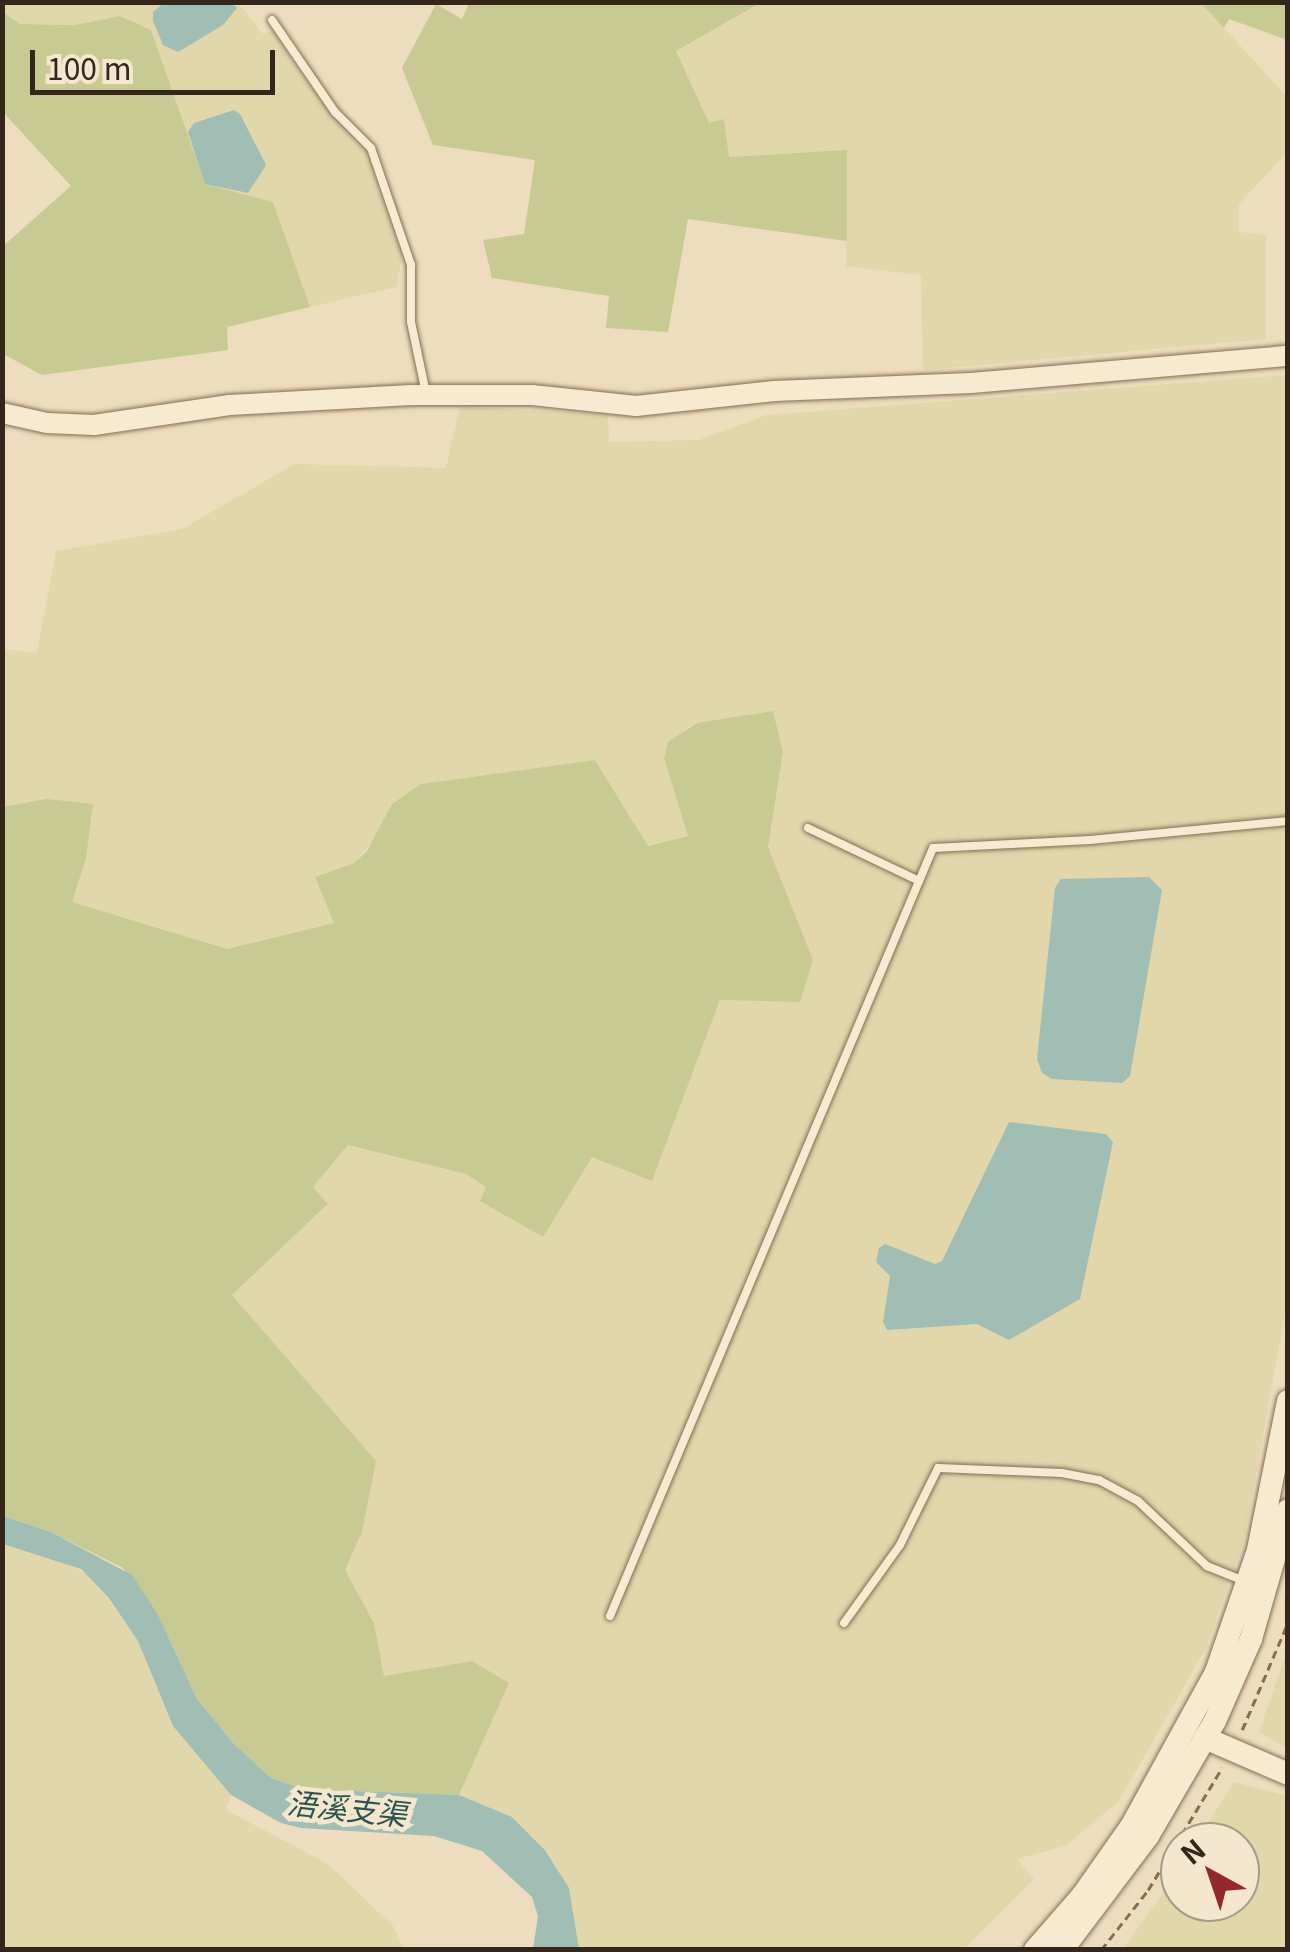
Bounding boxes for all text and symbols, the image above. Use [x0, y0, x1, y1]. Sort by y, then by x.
scale bar [35, 30, 280, 92]
text: 100 m [47, 45, 131, 89]
water label: 浯溪支渠 [285, 1783, 409, 1831]
north arrow [1160, 1822, 1260, 1922]
text: N [1171, 1828, 1213, 1873]

